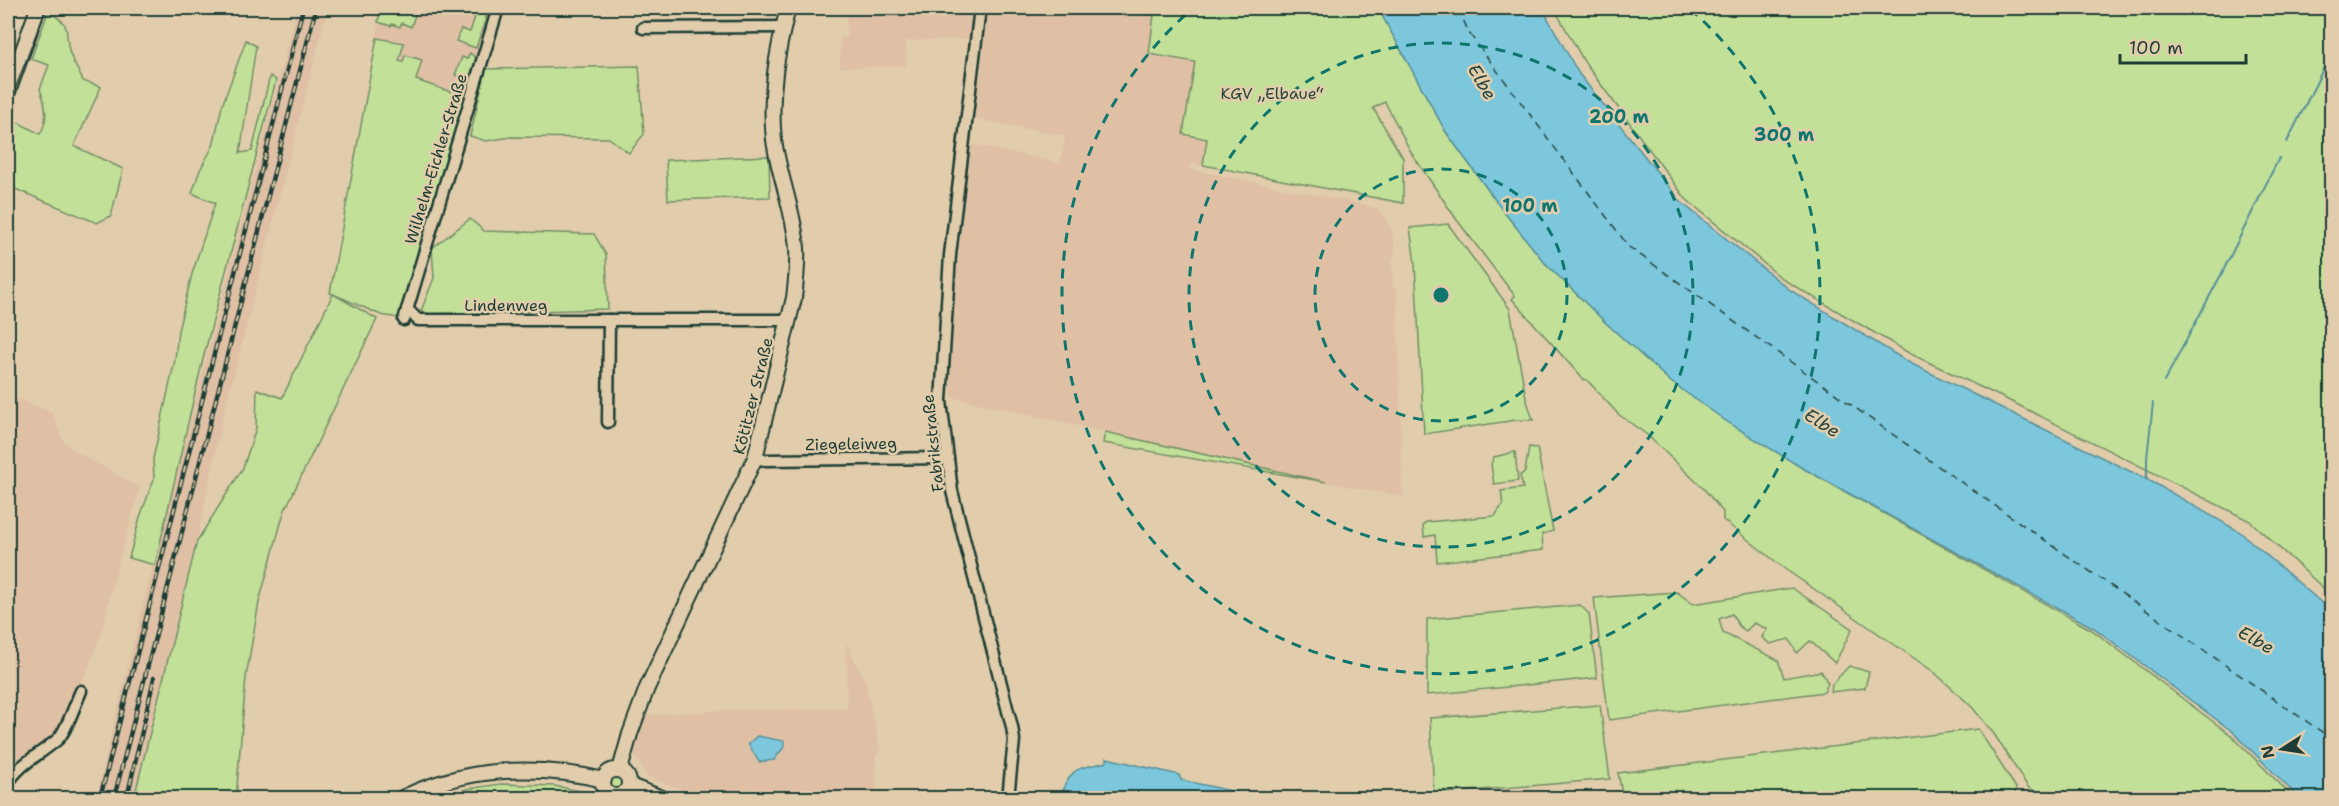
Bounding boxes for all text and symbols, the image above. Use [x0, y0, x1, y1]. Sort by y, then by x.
scale bar [2120, 27, 2246, 65]
text: 100 m [2129, 36, 2183, 60]
water label: Elbe [1462, 60, 1502, 104]
street label: Wilhelm-Eichler-Straße [400, 71, 472, 247]
park label: KGV „Elbaue“ [1220, 83, 1324, 104]
text: 200 m [1589, 105, 1650, 129]
text: 300 m [1754, 123, 1815, 147]
text: 100 m [1502, 194, 1558, 218]
centre of rings [1431, 285, 1451, 305]
street label: Lindenweg [464, 295, 548, 316]
street label: Kötitzer Straße [728, 335, 778, 457]
street label: Fabrikstraße [917, 393, 949, 493]
water label: Elbe [1800, 403, 1844, 443]
street label: Ziegeleiweg [805, 433, 897, 455]
water label: Elbe [2234, 620, 2278, 660]
north arrow [2252, 719, 2312, 779]
text: N [2256, 744, 2279, 760]

